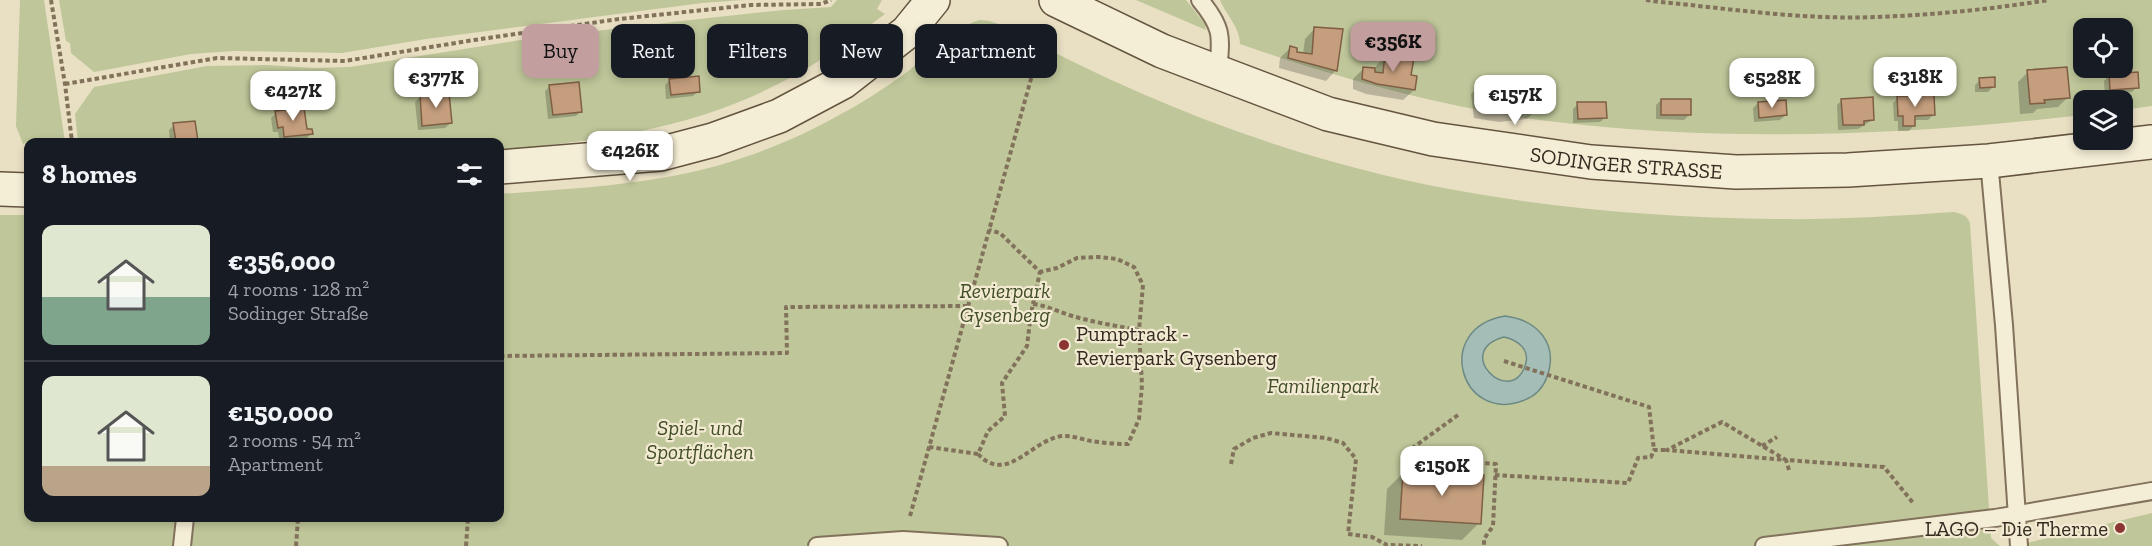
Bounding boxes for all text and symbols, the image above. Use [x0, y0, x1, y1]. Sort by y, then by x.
map controls [2073, 18, 2133, 150]
button: locate [2073, 18, 2133, 78]
pin: €356K [1351, 22, 1435, 73]
chip: Buy [522, 24, 599, 78]
chip: Rent [611, 24, 695, 78]
chip: Filters [707, 24, 808, 78]
chip: New [820, 24, 903, 78]
chip: Apartment [915, 24, 1057, 78]
text: €356K [1364, 29, 1422, 53]
pin: €318K [1873, 57, 1957, 108]
pin: €377K [394, 58, 478, 109]
pin: €528K [1730, 58, 1814, 109]
text: €318K [1888, 64, 1942, 88]
text: €377K [408, 65, 464, 89]
text: €528K [1743, 65, 1801, 89]
pin: €427K [251, 71, 335, 122]
pin: €157K [1473, 75, 1557, 126]
text: €427K [264, 78, 322, 102]
text: €157K [1488, 82, 1542, 106]
button: layers [2073, 90, 2133, 150]
pin: €426K [588, 131, 672, 182]
text: €426K [601, 138, 659, 162]
street label: SODINGER STRASSE [1529, 141, 1723, 184]
text: 8 homes [42, 158, 137, 190]
icon: filters [453, 158, 486, 191]
text: €356,000 [228, 245, 335, 277]
icon: home [90, 249, 162, 321]
text: 4 rooms · 128 m² [228, 277, 369, 301]
park label: Revierpark Gysenberg [960, 278, 1051, 327]
text: Sodinger Straße [228, 301, 369, 325]
place label: Pumptrack - Revierpark Gysenberg [1076, 321, 1278, 370]
marker: Pumptrack - Revierpark Gysenberg [1057, 338, 1071, 352]
park label: Familienpark [1267, 373, 1379, 398]
text: €150,000 [228, 396, 333, 428]
icon: home [90, 400, 162, 472]
park label: Spiel- und Sportflächen [646, 415, 754, 464]
text: 2 rooms · 54 m² [228, 428, 361, 452]
pin: €150K [1400, 446, 1484, 497]
text: Apartment [228, 452, 323, 476]
text: €150K [1414, 453, 1470, 477]
place label: LAGO – Die Therme [1925, 516, 2108, 541]
marker: LAGO – Die Therme [2113, 521, 2127, 535]

